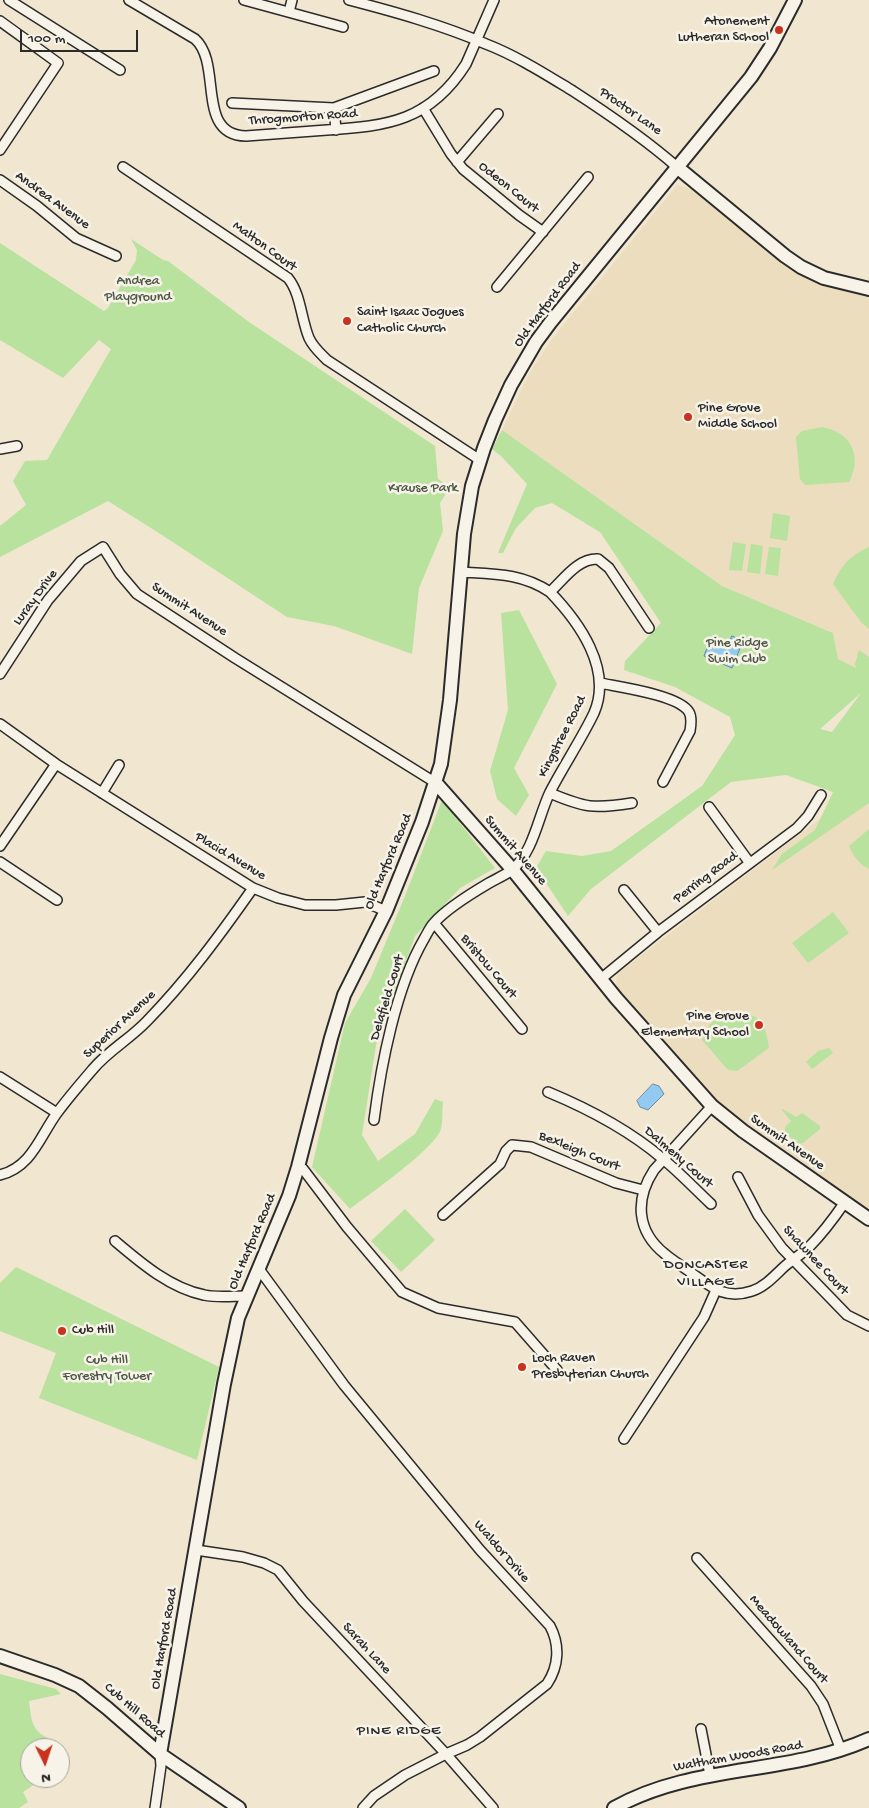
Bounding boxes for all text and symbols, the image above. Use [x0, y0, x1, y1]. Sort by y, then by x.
place label: Atonement Lutheran School [678, 14, 769, 46]
scale bar [22, 20, 140, 52]
marker: Atonement Lutheran School [773, 24, 785, 36]
text: 100 m [28, 30, 65, 48]
street label: Proctor Lane [595, 84, 665, 140]
street label: Throgmorton Road [248, 106, 358, 130]
street label: Odeon Court [474, 158, 542, 218]
street label: Andrea Avenue [11, 168, 93, 234]
street label: Malton Court [228, 218, 300, 276]
street label: Old Harford Road [510, 259, 586, 351]
park label: Andrea Playground [104, 274, 172, 306]
place label: Saint Isaac Jogues Catholic Church [357, 305, 464, 338]
marker: Saint Isaac Jogues Catholic Church [341, 315, 353, 327]
place label: Pine Grove Middle School [698, 401, 777, 434]
marker: Pine Grove Middle School [682, 411, 694, 423]
park label: Krause Park [388, 481, 458, 497]
street label: Luray Drive [10, 567, 62, 629]
street label: Summit Avenue [148, 579, 230, 641]
park label: Pine Ridge Swim Club [706, 636, 768, 669]
street label: Kingstree Road [535, 693, 591, 781]
street label: Old Harford Road [361, 812, 417, 912]
street label: Summit Avenue [480, 813, 550, 889]
street label: Placid Avenue [191, 829, 269, 885]
street label: Perring Road [670, 848, 742, 908]
street label: Bristow Court [456, 931, 520, 1003]
street label: Delafield Court [367, 953, 409, 1043]
street label: Superior Avenue [80, 987, 160, 1063]
place label: Pine Grove Elementary School [641, 1009, 749, 1042]
marker: Pine Grove Elementary School [753, 1019, 765, 1031]
street label: Summit Avenue [747, 1111, 827, 1175]
street label: Dalmeny Court [640, 1123, 716, 1193]
street label: Bexleigh Court [536, 1128, 622, 1176]
street label: Old Harford Road [225, 1192, 281, 1292]
street label: Shawnee Court [778, 1223, 852, 1299]
district label: DONCASTER VILLAGE [663, 1257, 749, 1292]
place label: Cub Hill [72, 1323, 114, 1339]
marker: Cub Hill [56, 1325, 68, 1337]
place label: Loch Raven Presbyterian Church [532, 1351, 649, 1384]
park label: Cub Hill Forestry Tower [63, 1353, 151, 1385]
marker: Loch Raven Presbyterian Church [516, 1361, 528, 1373]
street label: Waldor Drive [469, 1517, 533, 1587]
street label: Old Harford Road [148, 1587, 182, 1691]
street label: Meadowland Court [745, 1592, 831, 1688]
street label: Sarah Lane [338, 1620, 394, 1678]
street label: Cub Hill Road [100, 1680, 168, 1742]
district label: PINE RIDGE [355, 1723, 443, 1741]
street label: Waltham Woods Road [672, 1737, 804, 1777]
north arrow [20, 1738, 70, 1788]
text: N [41, 1769, 51, 1786]

